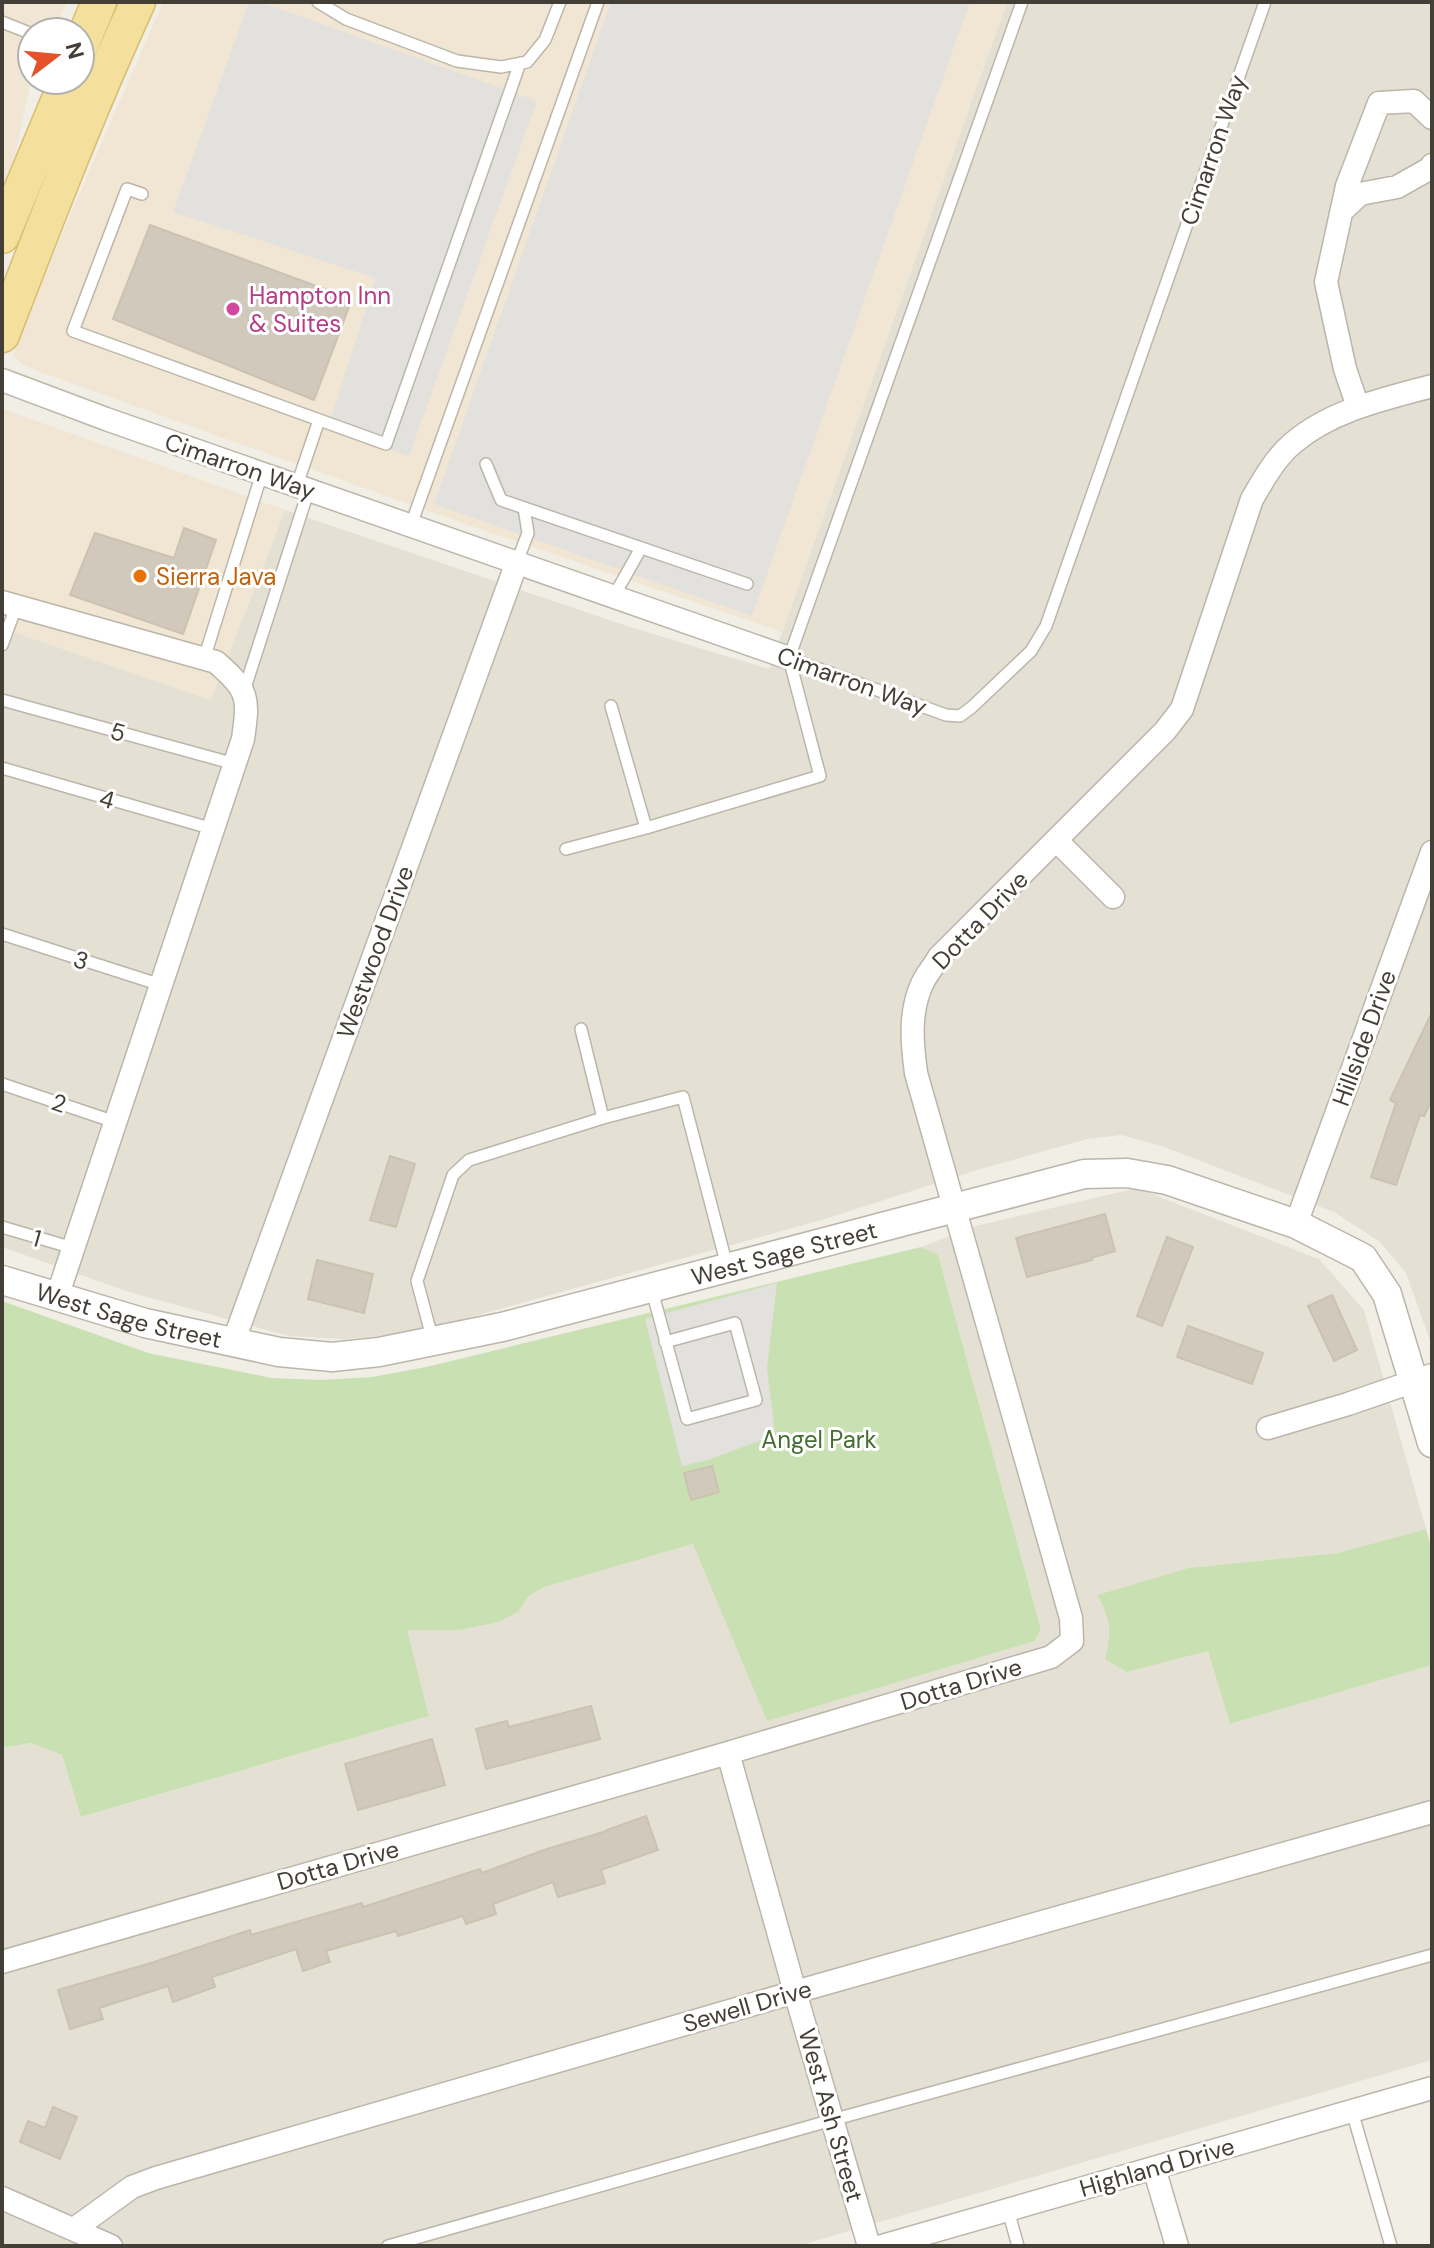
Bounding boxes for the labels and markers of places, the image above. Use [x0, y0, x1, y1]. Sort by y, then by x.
place label: Hampton Inn & Suites [249, 280, 391, 339]
marker: Hampton Inn & Suites [224, 300, 242, 318]
place label: Sierra Java [156, 561, 276, 592]
marker: Sierra Java [131, 567, 149, 585]

